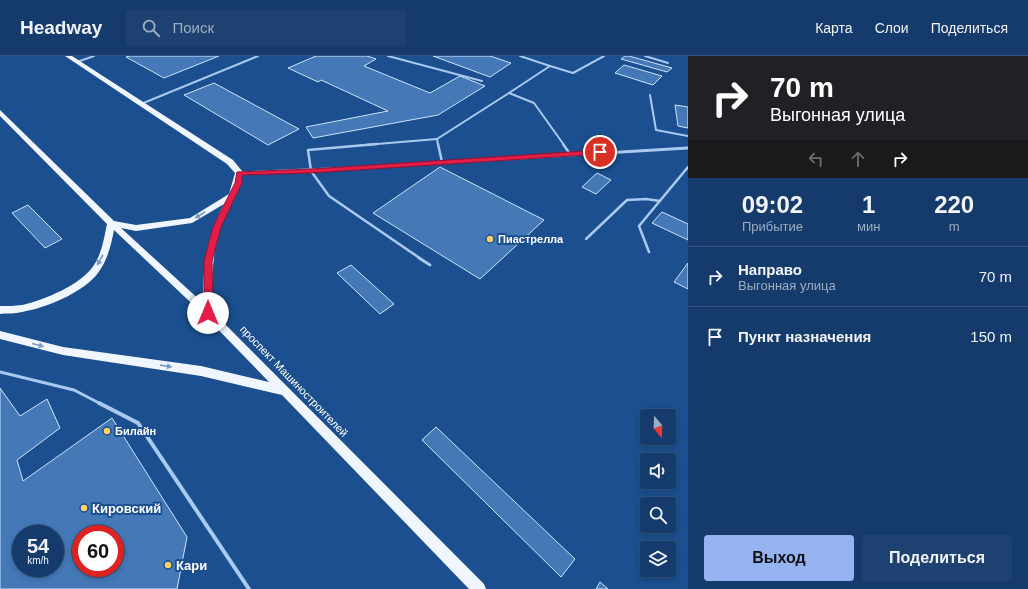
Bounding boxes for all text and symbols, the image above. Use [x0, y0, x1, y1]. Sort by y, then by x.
search box [126, 10, 406, 46]
text: Headway [20, 17, 102, 38]
icon: search [140, 17, 162, 39]
text: Поиск [172, 19, 214, 36]
text: Карта [815, 20, 853, 36]
text: Слои [875, 20, 909, 36]
text: Поделиться [931, 20, 1008, 36]
icon: right [704, 72, 756, 124]
text: 70 m [770, 72, 834, 103]
text: Выгонная улица [770, 105, 905, 125]
pin [583, 135, 617, 169]
icon: arrive [589, 141, 611, 163]
icon: left [805, 148, 827, 170]
icon: ahead [847, 148, 869, 170]
icon: right [889, 148, 911, 170]
text: 09:02 [742, 191, 803, 218]
text: 1 [862, 191, 875, 218]
text: 220 [934, 191, 974, 218]
one-way arrow [195, 211, 205, 219]
text: Прибытие [742, 219, 803, 234]
text: мин [857, 219, 880, 234]
text: m [949, 219, 960, 234]
place label: Пиастрелла [498, 233, 564, 245]
marker: Пиастрелла [485, 234, 495, 244]
one-way arrow [97, 254, 103, 266]
text: Направо [738, 261, 802, 278]
icon: right [704, 266, 726, 288]
text: 70 m [979, 268, 1012, 285]
text: Выгонная улица [738, 278, 836, 293]
position arrow [187, 292, 229, 334]
street label: проспект Машиностроителей [238, 323, 350, 439]
icon: arrive [704, 326, 726, 348]
text: Пункт назначения [738, 328, 871, 345]
text: 150 m [970, 328, 1012, 345]
one-way arrow [32, 342, 44, 348]
one-way arrow [160, 363, 172, 369]
north arrow [640, 409, 676, 445]
map controls [640, 409, 676, 577]
place label: Билайн [115, 425, 156, 437]
marker: Билайн [102, 426, 112, 436]
button: sound [640, 453, 676, 489]
button: search [640, 497, 676, 533]
place label: Кировский [92, 501, 161, 516]
marker: Кировский [79, 503, 89, 513]
speed limit sign: 60 [72, 525, 124, 577]
text: 54 [27, 535, 49, 557]
button: Выход [704, 535, 854, 581]
button: Поделиться [862, 535, 1012, 581]
button: layers [640, 541, 676, 577]
text: km/h [27, 555, 49, 566]
place label: Кари [176, 558, 207, 573]
marker: Кари [163, 560, 173, 570]

